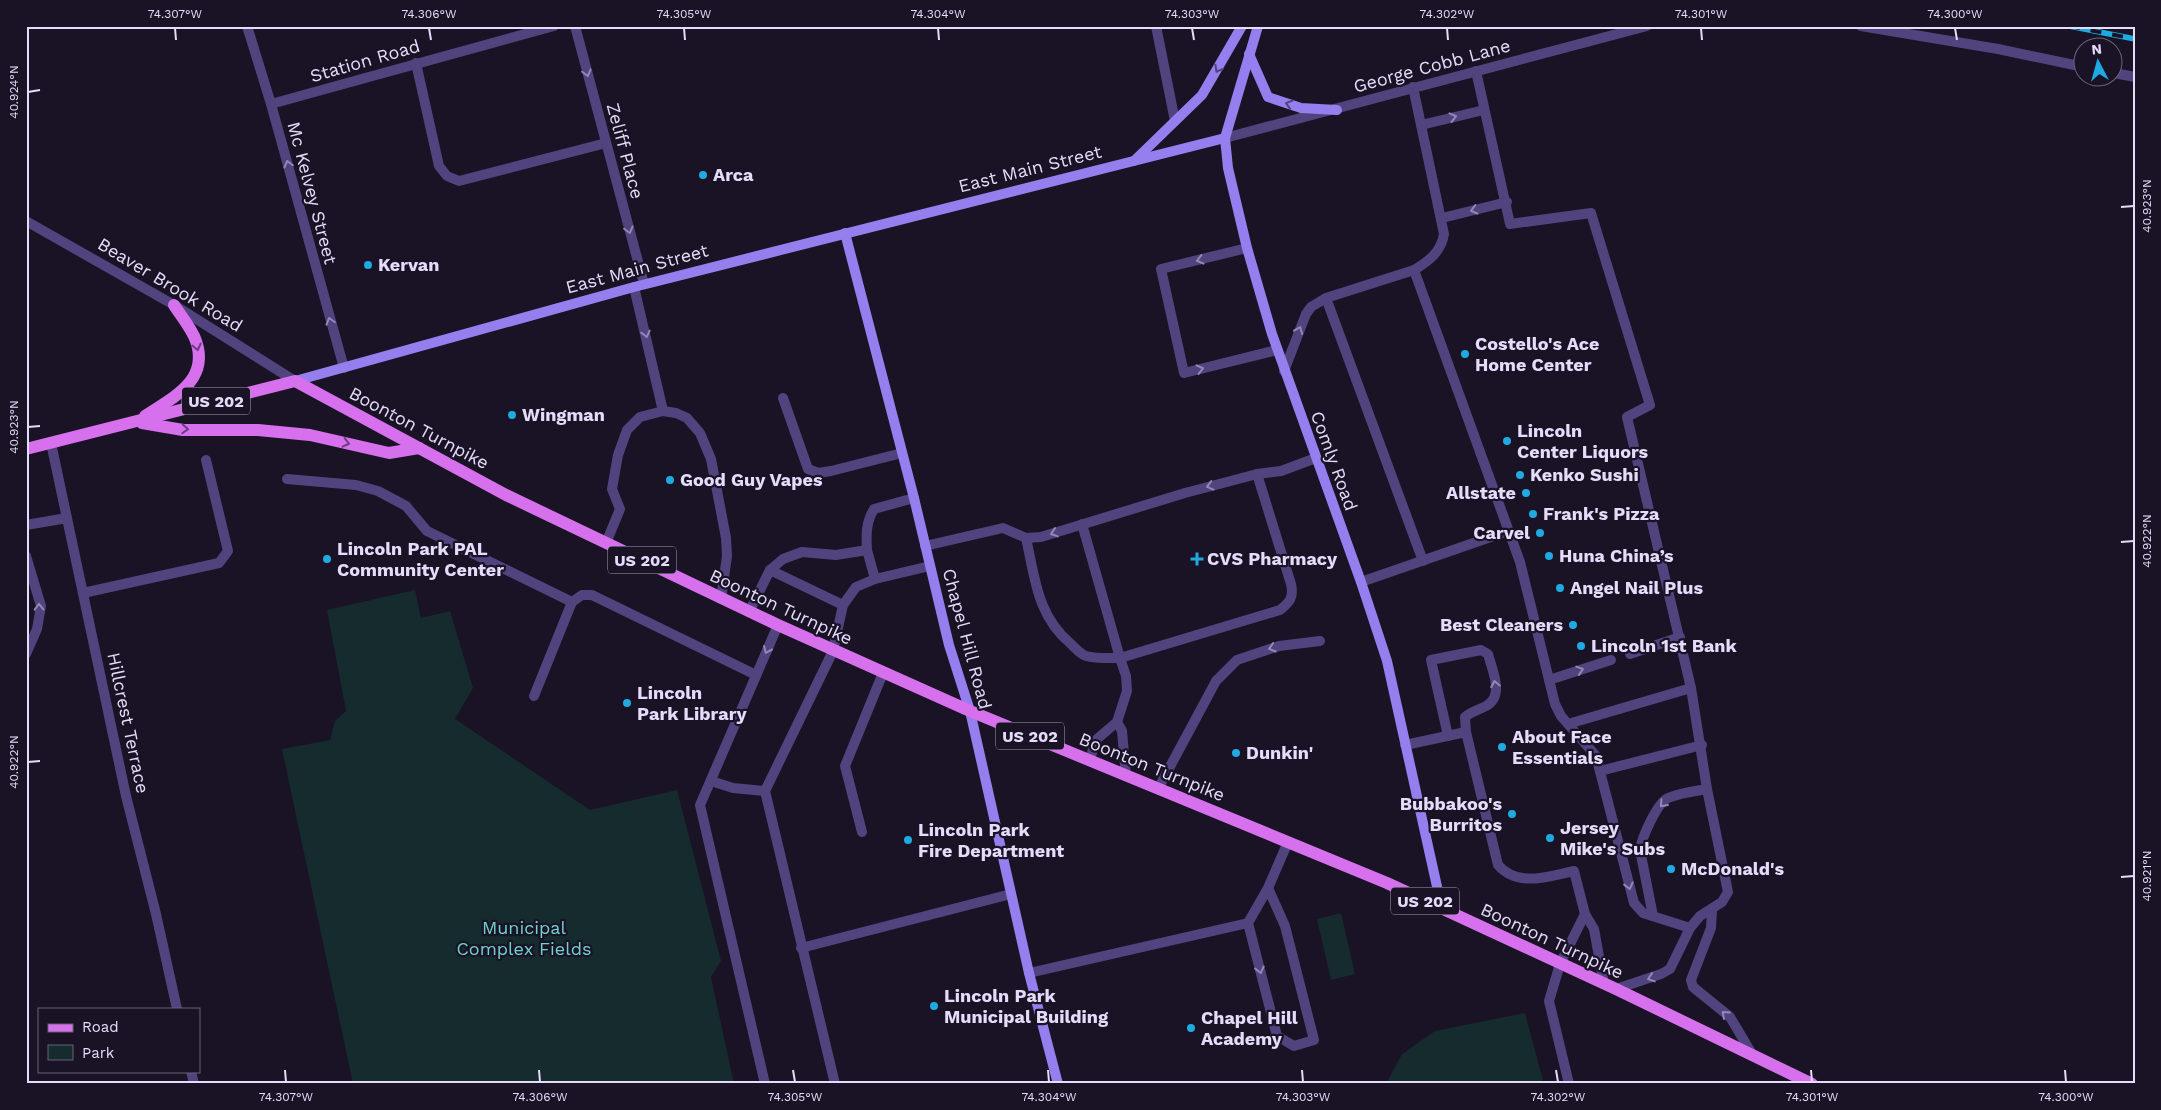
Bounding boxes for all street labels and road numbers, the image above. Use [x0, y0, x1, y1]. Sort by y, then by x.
street label: George Cobb Lane [1351, 34, 1513, 97]
street label: Station Road [308, 35, 422, 86]
street label: Zeliff Place [603, 101, 648, 201]
street label: Mc Kelvey Street [283, 119, 342, 267]
street label: East Main Street [956, 140, 1104, 196]
street label: Beaver Brook Road [94, 233, 246, 336]
street label: East Main Street [563, 239, 711, 298]
street label: Boonton Turnpike [346, 382, 493, 473]
road number: US 202 [182, 388, 250, 414]
street label: Comly Road [1307, 408, 1362, 513]
road number: US 202 [608, 546, 676, 574]
street label: Boonton Turnpike [706, 564, 856, 649]
street label: Chapel Hill Road [939, 566, 996, 712]
street label: Hillcrest Terrace [103, 650, 154, 795]
road number: US 202 [996, 722, 1064, 749]
street label: Boonton Turnpike [1076, 728, 1228, 805]
road number: US 202 [1391, 888, 1459, 914]
street label: Boonton Turnpike [1477, 898, 1627, 983]

